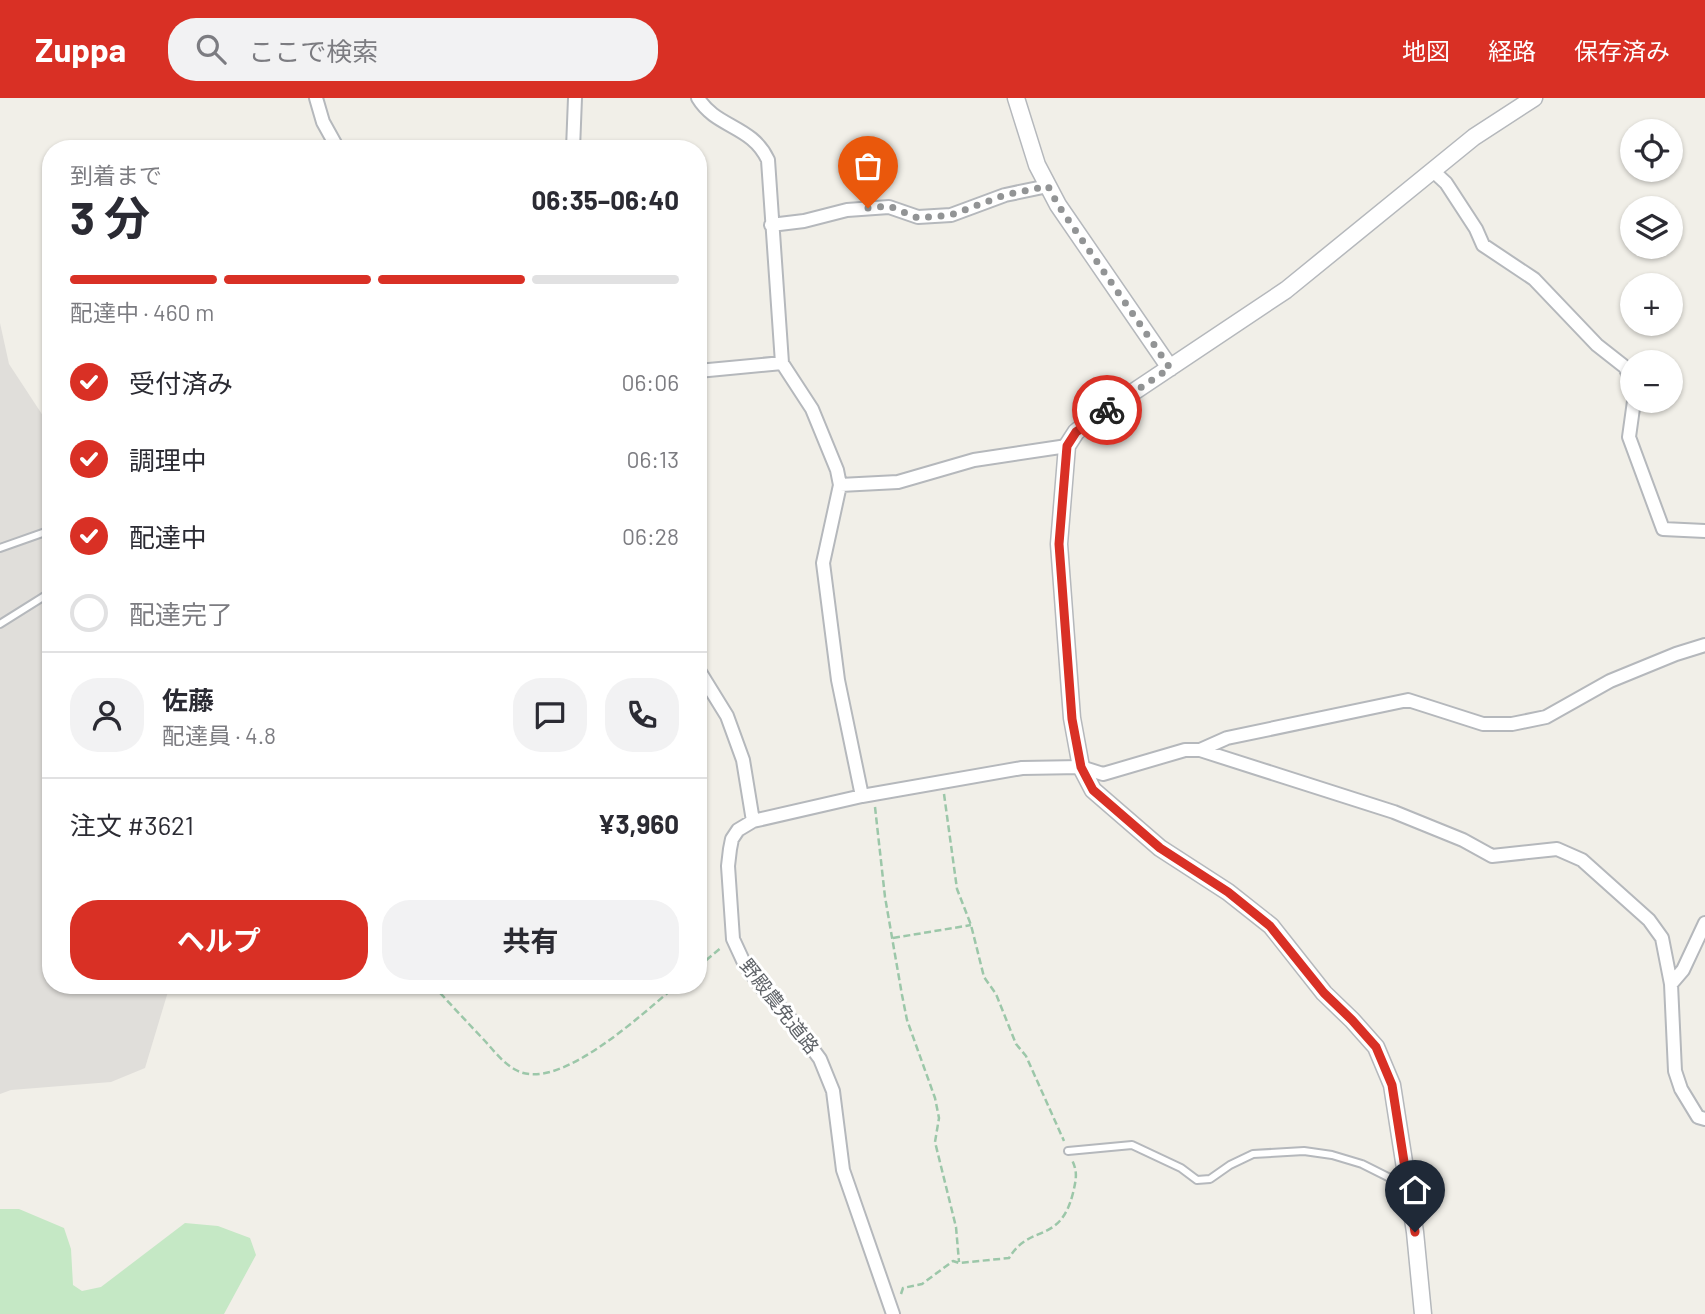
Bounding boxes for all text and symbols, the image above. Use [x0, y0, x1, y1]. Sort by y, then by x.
search box [168, 18, 658, 81]
text: Zuppa [35, 29, 126, 69]
icon: search [192, 30, 230, 68]
text: ここで検索 [248, 35, 378, 66]
text: 地図 [1402, 36, 1450, 65]
text: 経路 [1488, 36, 1536, 65]
text: 保存済み [1574, 36, 1670, 65]
map controls [1620, 119, 1683, 413]
button: locate [1620, 119, 1683, 182]
pin [838, 136, 898, 208]
icon: bag [849, 147, 887, 185]
text: 到着まで [70, 161, 162, 189]
text: 06:35–06:40 [532, 184, 679, 215]
text: 3 分 [70, 189, 150, 244]
button: layers [1620, 196, 1683, 259]
button: + [1620, 273, 1683, 336]
text: 配達中 · 460 m [70, 298, 214, 326]
button: − [1620, 350, 1683, 413]
icon: check [70, 363, 108, 401]
text: 受付済み [129, 367, 233, 398]
text: 06:06 [622, 368, 679, 396]
courier [1072, 375, 1142, 445]
icon: bike [1088, 391, 1126, 429]
icon: check [70, 440, 108, 478]
text: 調理中 [129, 444, 207, 475]
text: 06:13 [626, 445, 679, 473]
icon: check [70, 517, 108, 555]
text: 配達中 [129, 521, 207, 552]
text: 06:28 [622, 522, 679, 550]
text: 配達完了 [129, 598, 233, 629]
button: person [70, 678, 144, 752]
button: chat [513, 678, 587, 752]
button: phone [605, 678, 679, 752]
text: 佐藤 [162, 684, 214, 715]
text: 配達員 · 4.8 [162, 721, 276, 749]
text: ¥3,960 [598, 808, 679, 839]
text: 注文 #3621 [70, 809, 194, 840]
button: ヘルプ [70, 900, 368, 980]
button: 共有 [382, 900, 679, 980]
street label: 野殿農免道路 [736, 954, 824, 1058]
pin [1385, 1160, 1445, 1232]
icon: home [1396, 1171, 1434, 1209]

